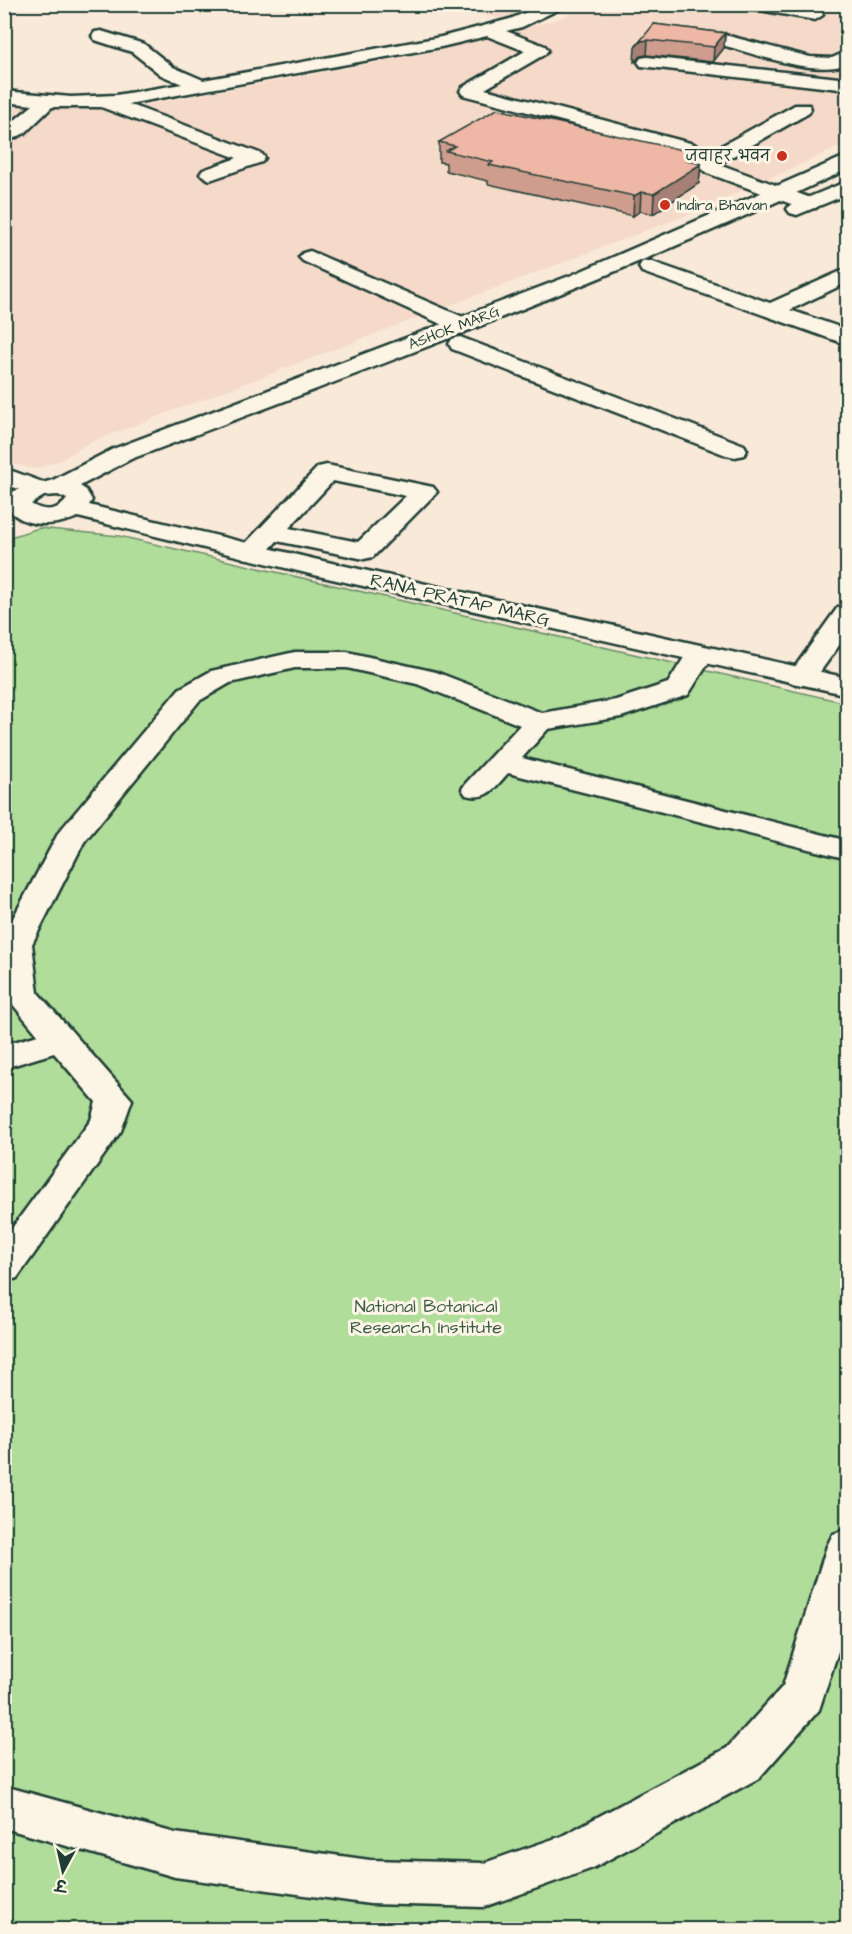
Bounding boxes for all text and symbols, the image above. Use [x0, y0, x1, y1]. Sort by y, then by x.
place label: जवाहर भवन [684, 146, 771, 167]
marker: जवाहर भवन [775, 149, 789, 163]
place label: Indira Bhavan [677, 195, 768, 216]
marker: Indira Bhavan [658, 198, 672, 212]
street label: ASHOK MARG [405, 301, 503, 355]
street label: RANA PRATAP MARG [368, 567, 553, 633]
park label: National Botanical Research Institute [350, 1294, 502, 1340]
north arrow [33, 1841, 93, 1901]
text: उ [53, 1873, 70, 1897]

